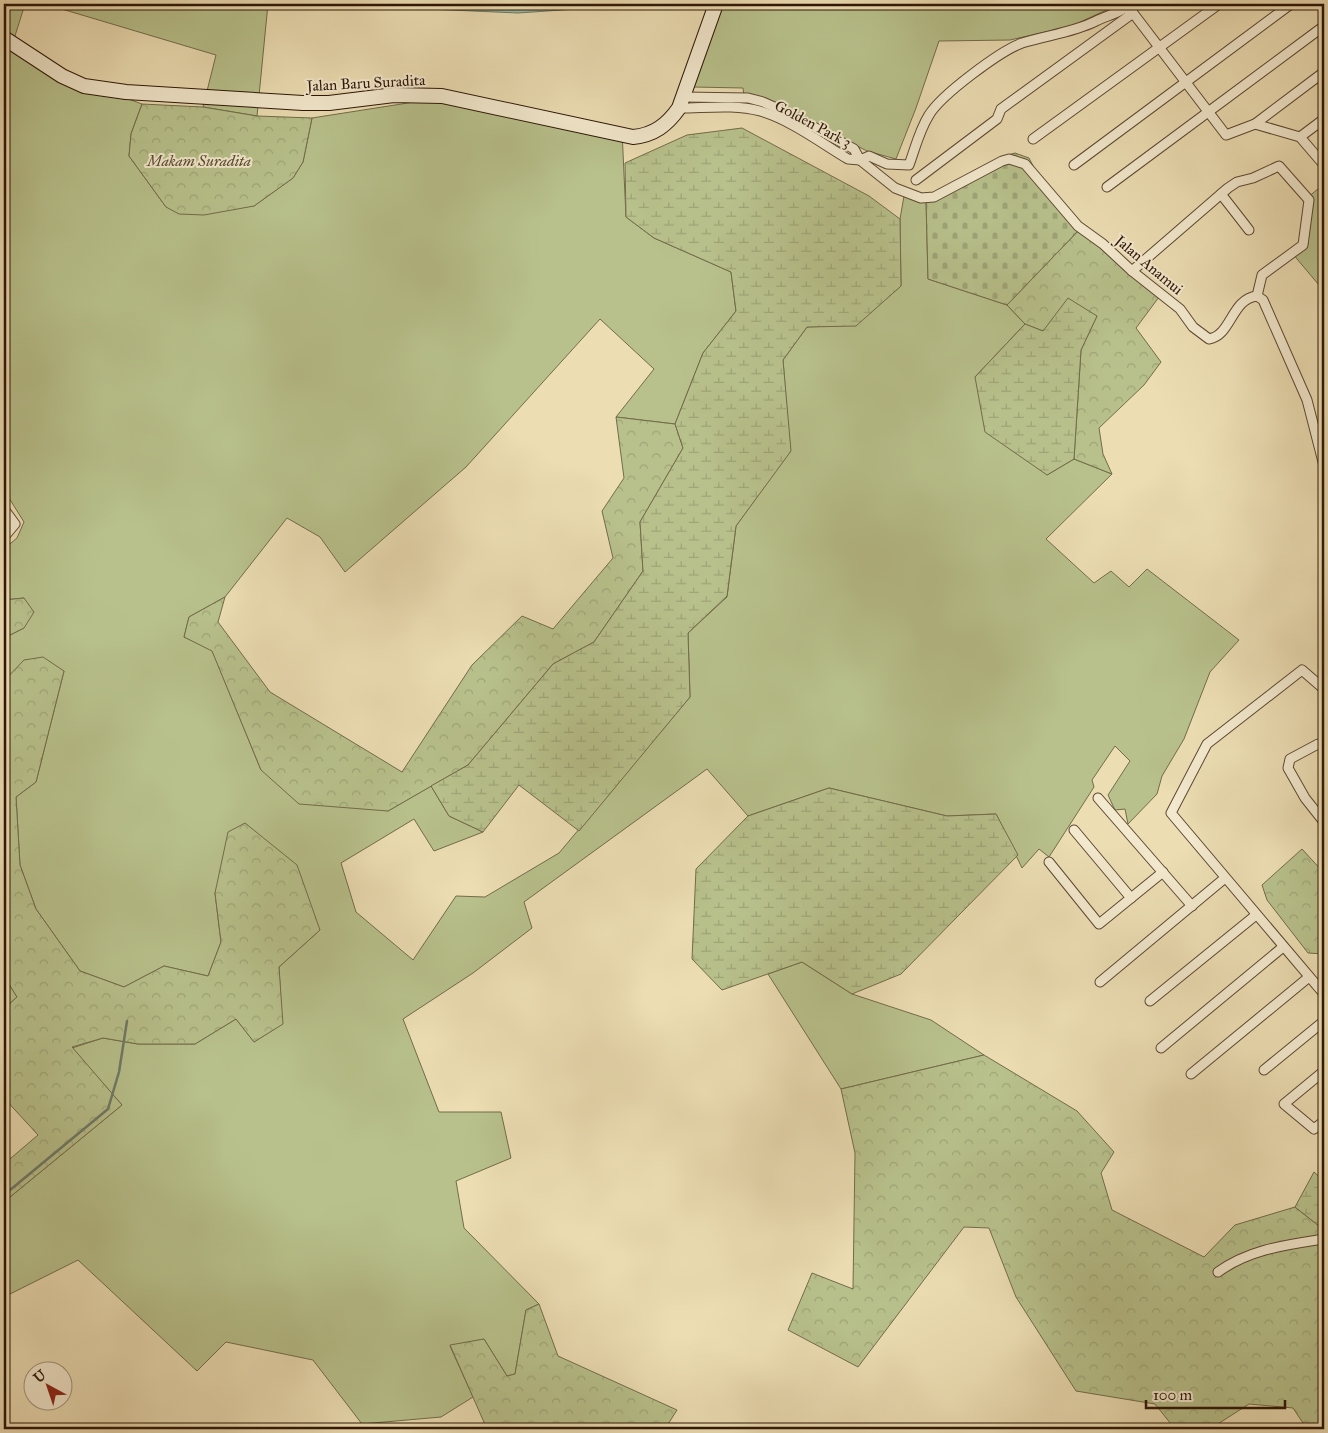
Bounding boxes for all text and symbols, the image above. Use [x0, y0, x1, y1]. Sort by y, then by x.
street label: Jalan Baru Suradita [304, 71, 426, 96]
street label: Golden Park 3 [772, 96, 854, 152]
park label: Makam Suradita [145, 152, 251, 170]
street label: Jalan Anamui [1109, 230, 1187, 299]
north arrow [22, 1360, 72, 1410]
text: U [30, 1366, 50, 1386]
scale bar [1146, 1378, 1284, 1410]
text: 100 m [1153, 1386, 1193, 1404]

